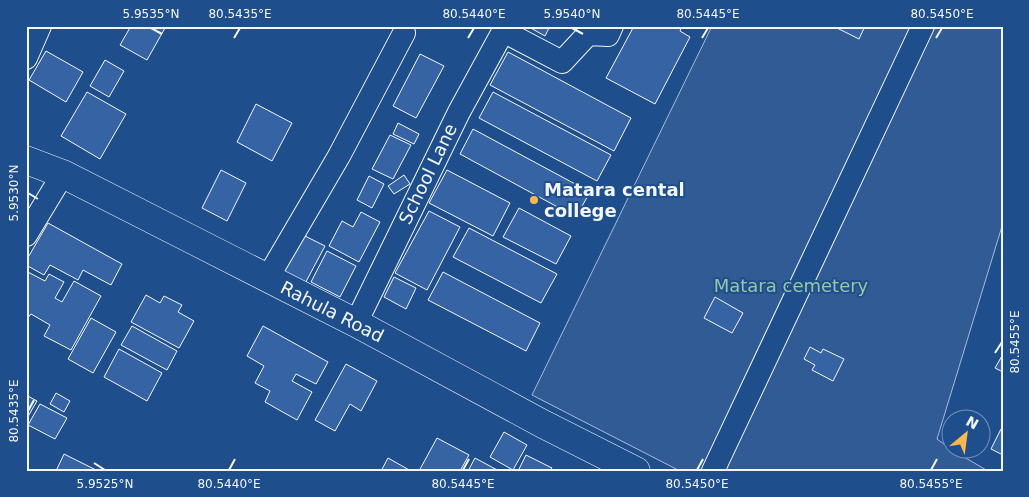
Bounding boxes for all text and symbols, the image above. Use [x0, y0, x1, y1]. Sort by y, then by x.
text: 5.9535°N [123, 7, 179, 21]
text: 80.5435°E [208, 7, 272, 21]
text: 80.5440°E [442, 7, 506, 21]
text: 5.9540°N [544, 7, 600, 21]
text: 80.5445°E [676, 7, 740, 21]
text: 80.5450°E [910, 7, 974, 21]
street label: School Lane [394, 120, 461, 227]
text: 5.9530°N [7, 165, 21, 221]
place label: Matara cental college [544, 179, 685, 221]
marker: Matara cental college [528, 194, 540, 206]
park label: Matara cemetery [714, 275, 869, 296]
street label: Rahula Road [277, 277, 387, 347]
text: 80.5455°E [1008, 310, 1022, 374]
text: 80.5435°E [7, 379, 21, 443]
north arrow [942, 410, 992, 460]
text: N [963, 413, 981, 432]
text: 5.9525°N [77, 477, 133, 491]
text: 80.5440°E [197, 477, 261, 491]
text: 80.5445°E [431, 477, 495, 491]
text: 80.5450°E [665, 477, 729, 491]
text: 80.5455°E [899, 477, 963, 491]

